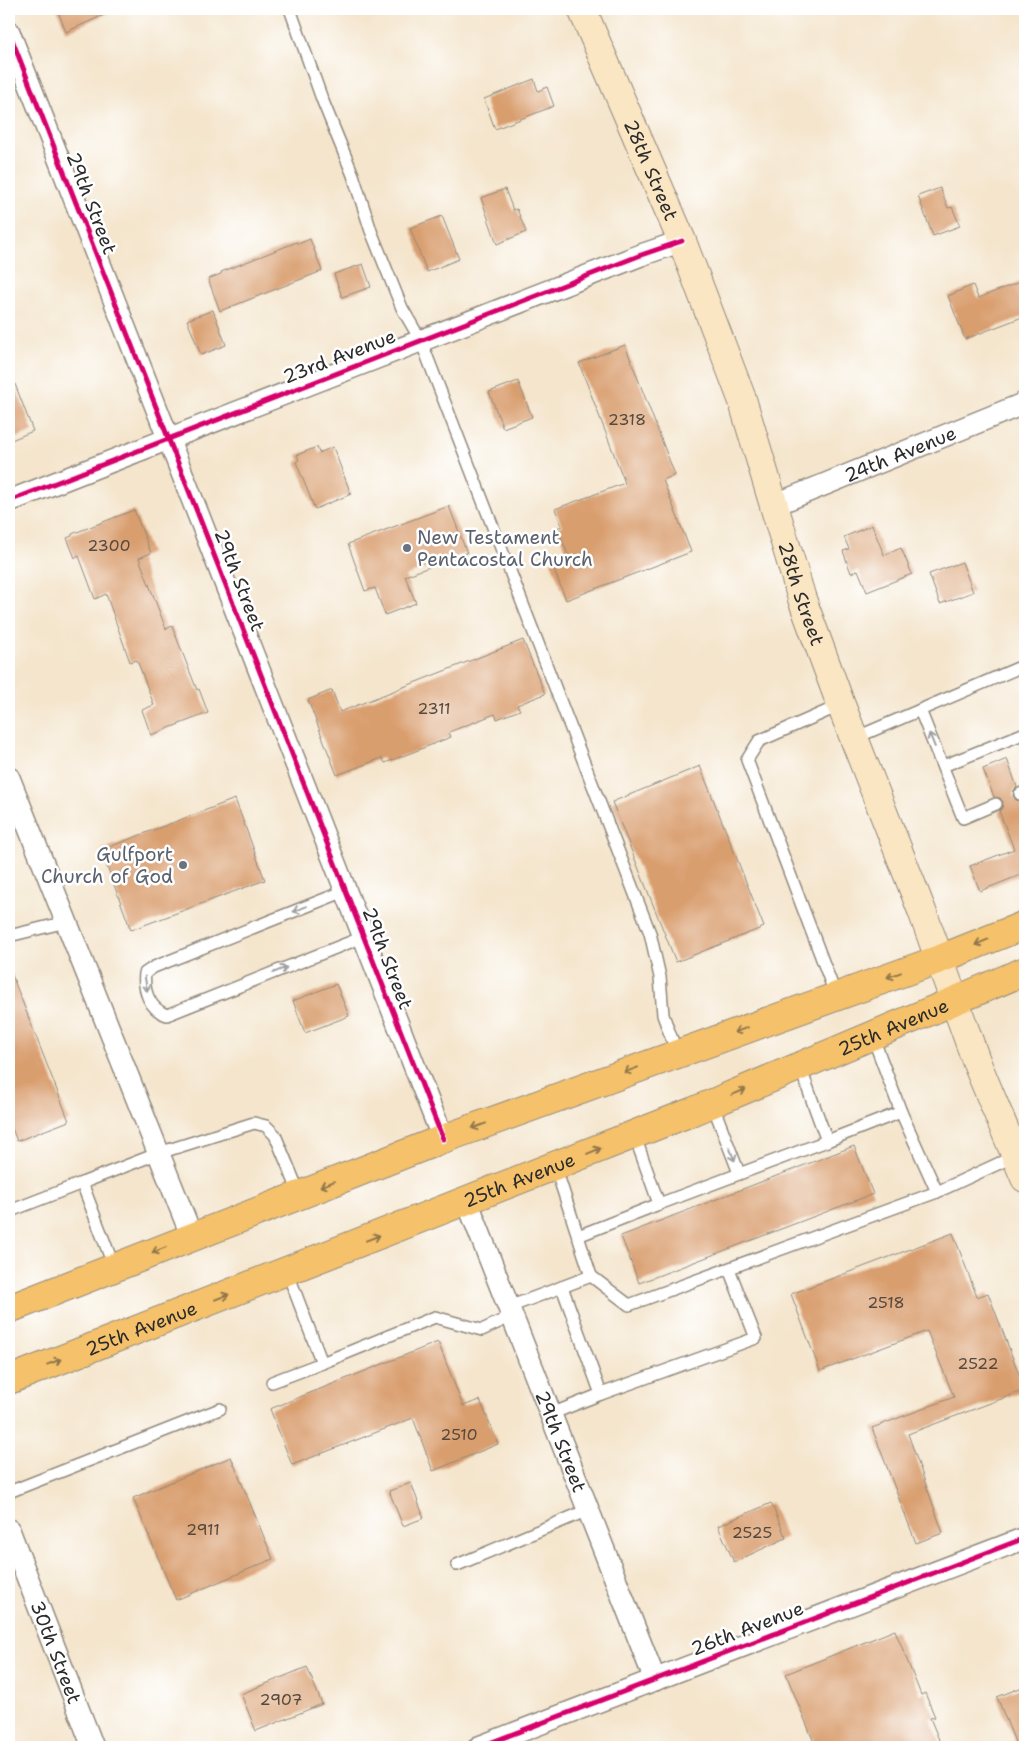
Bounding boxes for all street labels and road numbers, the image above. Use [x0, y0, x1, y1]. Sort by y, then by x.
street label: 28th Street [618, 115, 684, 224]
street label: 29th Street [61, 149, 122, 258]
street label: 23rd Avenue [279, 324, 399, 389]
street label: 24th Avenue [840, 420, 960, 488]
street label: 29th Street [209, 526, 270, 635]
street label: 28th Street [772, 539, 830, 649]
street label: 29th Street [357, 904, 418, 1013]
street label: 25th Avenue [834, 993, 952, 1062]
street label: 25th Avenue [460, 1147, 579, 1213]
street label: 25th Avenue [82, 1295, 201, 1362]
street label: 29th Street [530, 1387, 592, 1496]
street label: 26th Avenue [687, 1596, 807, 1661]
street label: 30th Street [25, 1597, 87, 1707]

